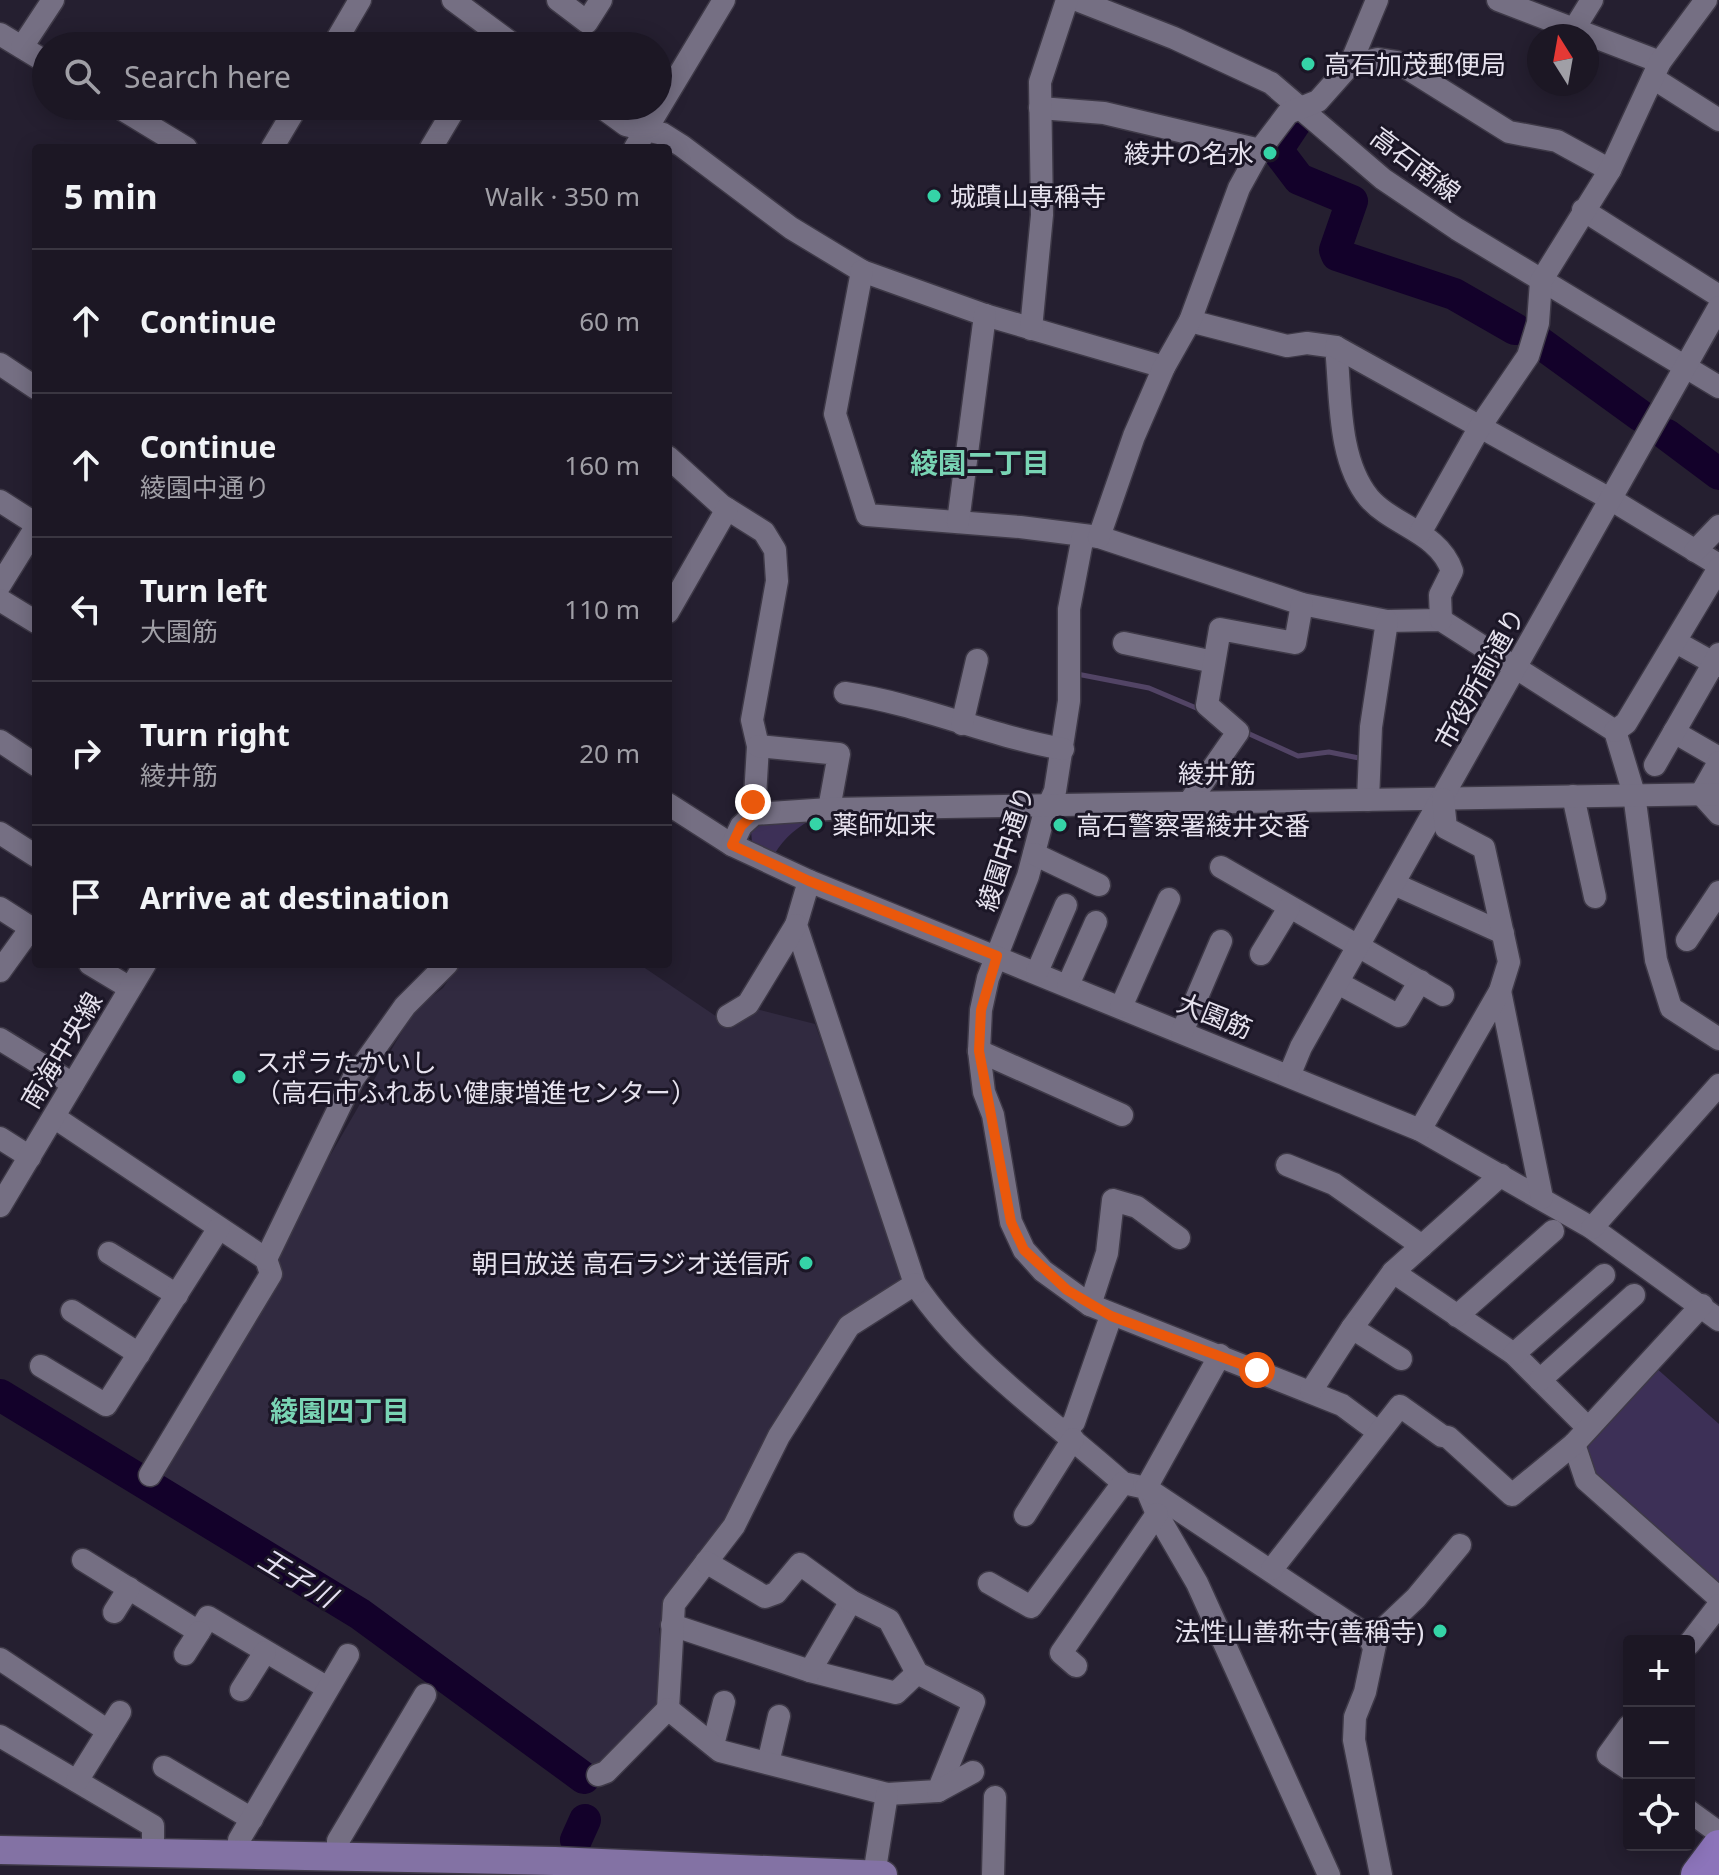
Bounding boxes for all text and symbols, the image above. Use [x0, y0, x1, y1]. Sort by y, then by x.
north arrow [1527, 24, 1599, 96]
search box [32, 32, 672, 120]
place label: 高石加茂郵便局 [1324, 46, 1506, 82]
icon: search [60, 54, 104, 98]
marker: 高石加茂郵便局 [1299, 55, 1317, 73]
text: Search here [124, 56, 291, 97]
street label: 高石南線 [1364, 118, 1468, 210]
place label: 綾井の名水 [1124, 135, 1254, 171]
marker: 綾井の名水 [1261, 144, 1279, 162]
text: 5 min [64, 173, 158, 219]
text: Walk · 350 m [485, 178, 640, 214]
place label: 城蹟山専稱寺 [950, 178, 1106, 214]
marker: 城蹟山専稱寺 [925, 187, 943, 205]
icon: ahead [64, 299, 108, 343]
text: Continue [140, 301, 276, 342]
text: 60 m [579, 303, 640, 339]
text: Continue [140, 426, 276, 467]
icon: ahead [64, 443, 108, 487]
district label: 綾園二丁目 [910, 443, 1050, 481]
text: 160 m [564, 447, 640, 483]
text: 綾園中通り [140, 469, 270, 505]
text: Turn left [140, 570, 268, 611]
icon: left [64, 587, 108, 631]
text: 110 m [564, 591, 640, 627]
street label: 市役所前通り [1425, 601, 1533, 755]
text: 大園筋 [140, 613, 218, 649]
text: Turn right [140, 714, 290, 755]
icon: right [64, 731, 108, 775]
text: 20 m [579, 735, 640, 771]
street label: 綾井筋 [1178, 755, 1256, 791]
text: 綾井筋 [140, 757, 218, 793]
street label: 綾園中通り [968, 781, 1042, 915]
route end [735, 784, 771, 820]
place label: 薬師如来 [832, 806, 936, 842]
place label: 高石警察署綾井交番 [1076, 807, 1310, 843]
marker: 薬師如来 [807, 815, 825, 833]
marker: 高石警察署綾井交番 [1051, 816, 1069, 834]
icon: arrive [64, 875, 108, 919]
text: Arrive at destination [140, 877, 450, 918]
street label: 大園筋 [1172, 984, 1258, 1046]
street label: 南海中央線 [12, 985, 110, 1115]
place label: スポラたかいし （高石市ふれあい健康増進センター） [255, 1044, 697, 1110]
marker: スポラたかいし （高石市ふれあい健康増進センター） [230, 1068, 248, 1086]
place label: 朝日放送 高石ラジオ送信所 [472, 1245, 790, 1281]
marker: 朝日放送 高石ラジオ送信所 [797, 1254, 815, 1272]
route start [1239, 1352, 1275, 1388]
district label: 綾園四丁目 [270, 1391, 410, 1429]
water label: 王子川 [252, 1539, 346, 1616]
place label: 法性山善称寺(善稱寺) [1174, 1613, 1424, 1649]
marker: 法性山善称寺(善稱寺) [1431, 1622, 1449, 1640]
map controls [1623, 1635, 1695, 1851]
button: + [1623, 1635, 1695, 1707]
button: − [1623, 1707, 1695, 1779]
button: locate [1623, 1779, 1695, 1851]

